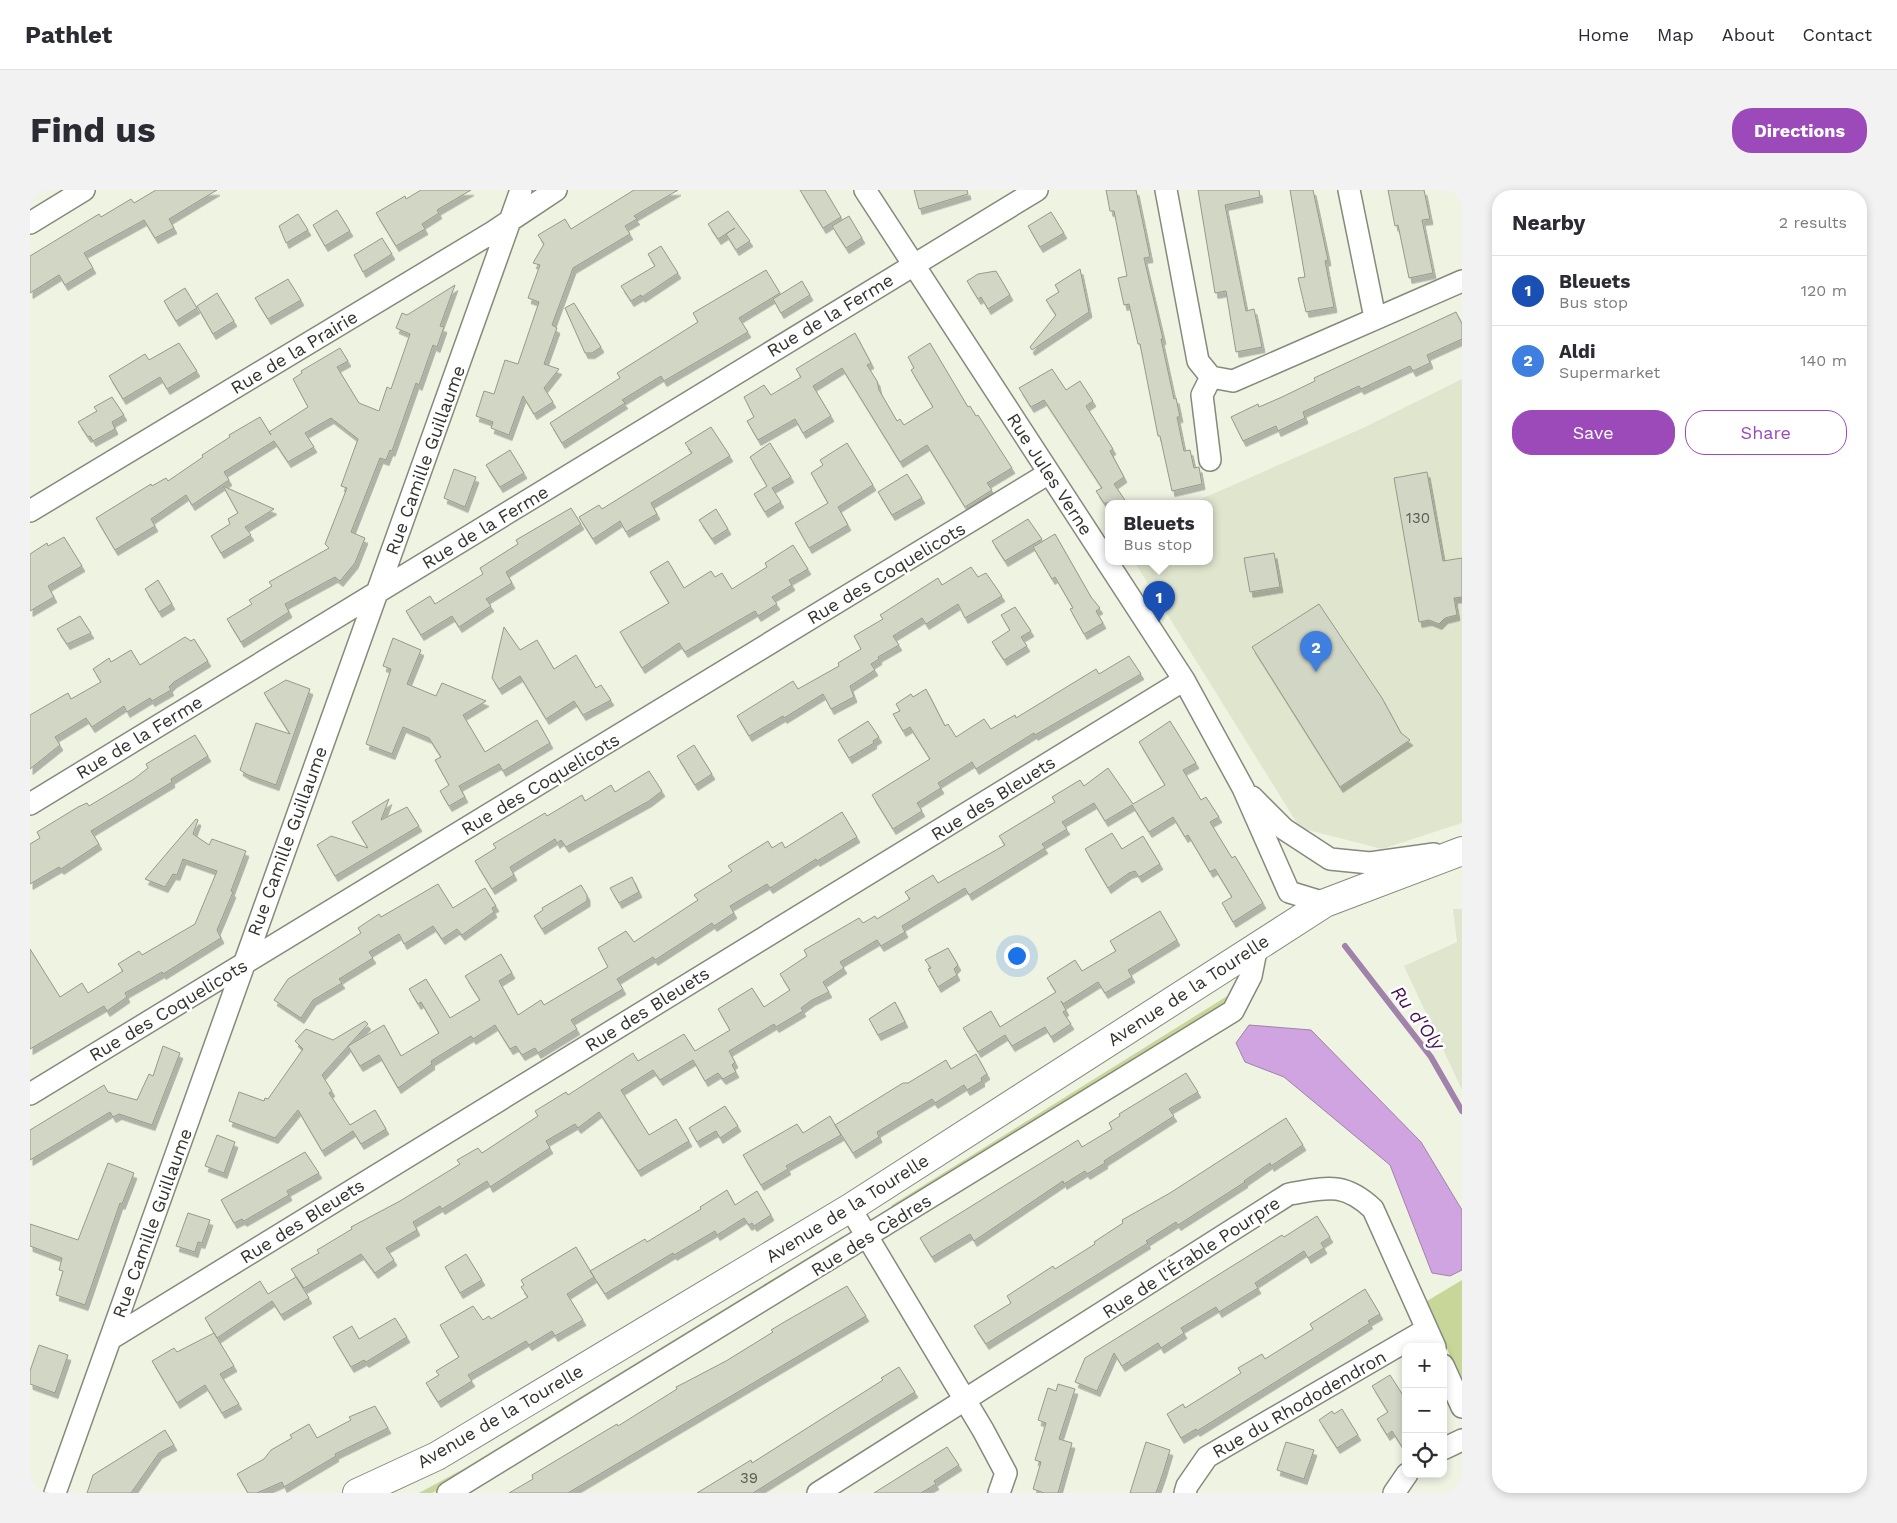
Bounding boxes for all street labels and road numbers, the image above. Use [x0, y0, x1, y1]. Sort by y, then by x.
street label: Rue de la Ferme [763, 269, 897, 361]
street label: Rue de la Prairie [227, 306, 361, 398]
street label: Rue Camille Guillaume [381, 362, 469, 558]
street label: Rue Jules Verne [1003, 409, 1097, 539]
street label: Rue de la Ferme [418, 481, 552, 573]
street label: Rue des Coquelicots [803, 517, 969, 629]
street label: Rue de la Ferme [72, 691, 206, 783]
street label: Rue des Coquelicots [457, 728, 623, 840]
street label: Rue Camille Guillaume [243, 743, 331, 939]
street label: Rue des Bleuets [927, 751, 1059, 845]
street label: Avenue de la Tourelle [1103, 930, 1273, 1050]
street label: Rue des Coquelicots [85, 954, 251, 1066]
street label: Rue des Bleuets [581, 962, 713, 1056]
street label: Rue Camille Guillaume [108, 1125, 196, 1321]
street label: Avenue de la Tourelle [762, 1149, 932, 1267]
street label: Rue des Bleuets [236, 1174, 368, 1268]
street label: Rue des Cèdres [807, 1190, 935, 1280]
street label: Rue de l'Érable Pourpre [1098, 1192, 1284, 1322]
street label: Rue du Rhododendron [1208, 1346, 1390, 1462]
street label: Avenue de la Tourelle [413, 1360, 587, 1472]

